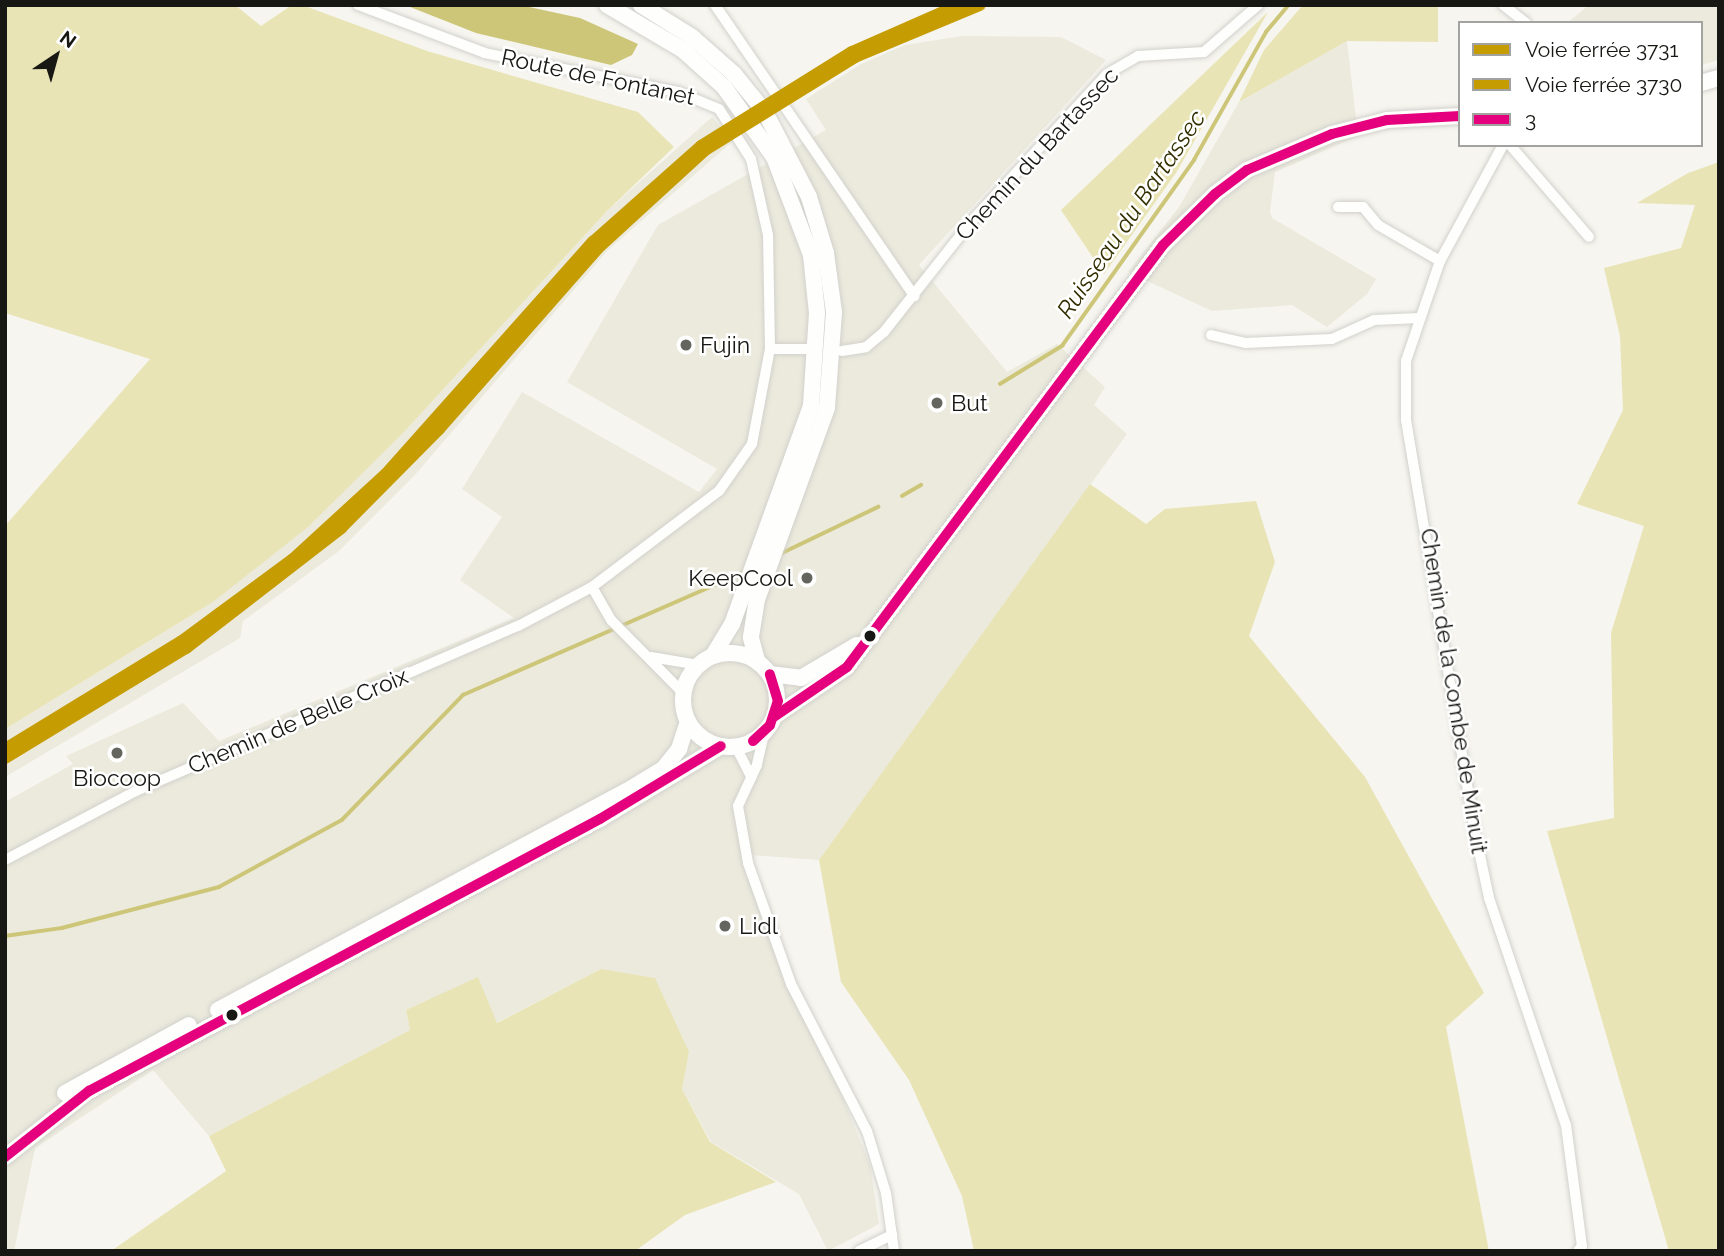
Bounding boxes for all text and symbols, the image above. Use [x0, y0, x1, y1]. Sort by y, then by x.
north arrow [21, 21, 91, 91]
legend [1458, 21, 1703, 147]
text: N [56, 26, 81, 52]
text: Voie ferrée 3731 [1525, 37, 1678, 62]
street label: Route de Fontanet [499, 43, 697, 111]
street label: Chemin du Bartassec [950, 62, 1124, 246]
text: Voie ferrée 3730 [1525, 72, 1682, 97]
water label: Ruisseau du Bartassec [1051, 105, 1211, 323]
text: 3 [1525, 107, 1536, 132]
place label: Fujin [700, 331, 750, 359]
marker: Fujin [678, 337, 694, 353]
place label: But [951, 389, 988, 417]
marker: But [929, 395, 945, 411]
street label: Chemin de la Combe de Minuit [1415, 526, 1493, 856]
place label: KeepCool [688, 564, 793, 592]
marker: KeepCool [799, 570, 815, 586]
unlabelled marker [863, 629, 877, 643]
street label: Chemin de Belle Croix [184, 662, 412, 780]
marker: Biocoop [109, 745, 125, 761]
place label: Biocoop [73, 764, 161, 792]
place label: Lidl [739, 912, 778, 940]
marker: Lidl [717, 918, 733, 934]
unlabelled marker [225, 1008, 239, 1022]

